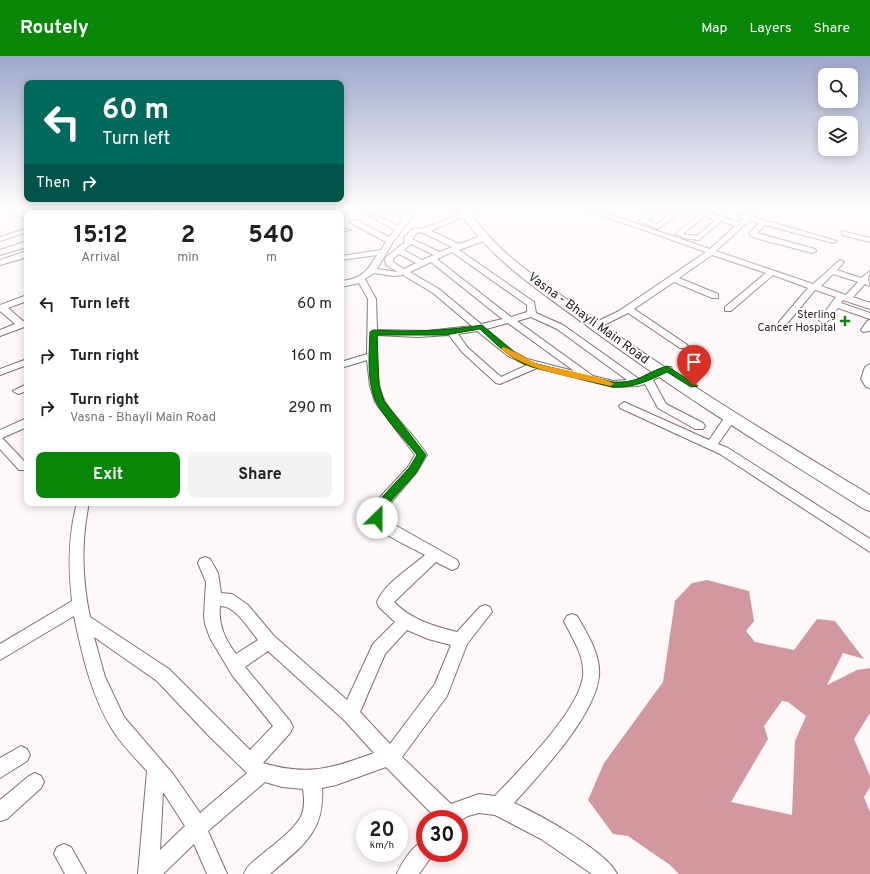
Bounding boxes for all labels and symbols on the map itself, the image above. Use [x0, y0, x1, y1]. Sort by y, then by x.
street label: Vasna - Bhayli Main Road [524, 270, 652, 368]
place label: Sterling Cancer Hospital [757, 308, 836, 335]
marker: Sterling Cancer Hospital [839, 315, 851, 327]
pin [677, 345, 711, 386]
position arrow [356, 497, 398, 539]
speed limit sign: 30 [416, 810, 468, 862]

